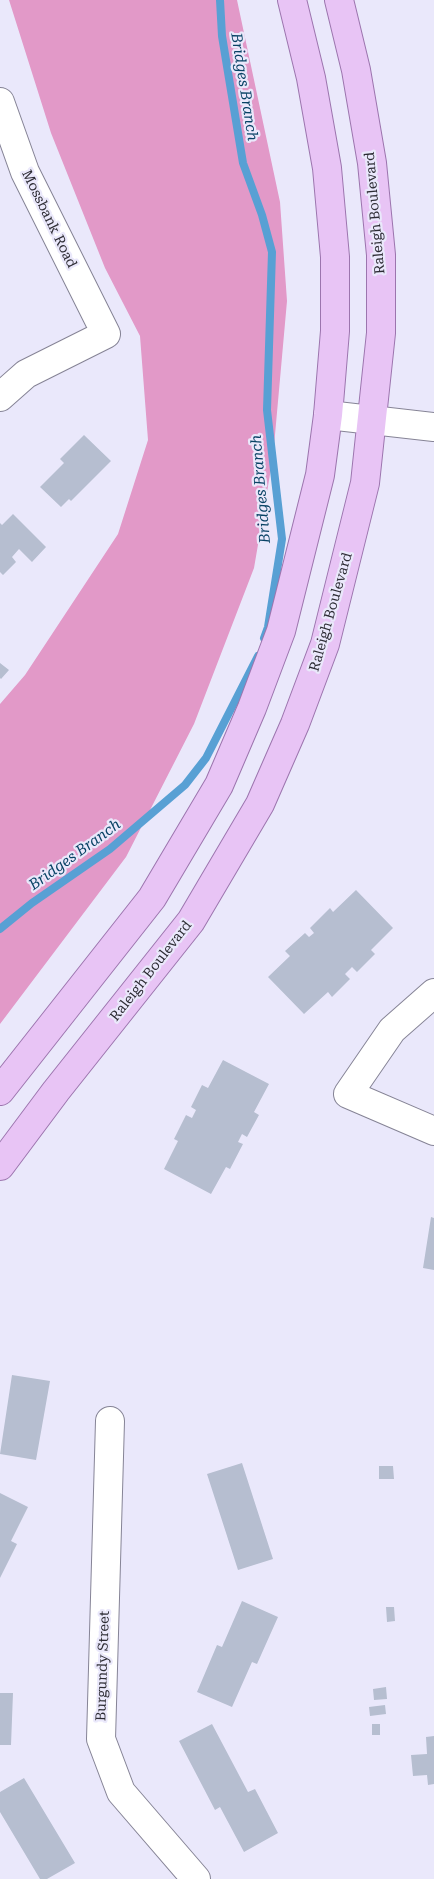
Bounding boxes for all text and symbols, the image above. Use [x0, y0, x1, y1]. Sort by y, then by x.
water label: Bridges Branch [227, 32, 261, 142]
street label: Raleigh Boulevard [361, 151, 389, 275]
street label: Mossbank Road [18, 167, 80, 271]
water label: Bridges Branch [247, 434, 275, 544]
street label: Raleigh Boulevard [306, 551, 356, 673]
water label: Bridges Branch [26, 816, 124, 894]
street label: Raleigh Boulevard [107, 917, 195, 1025]
street label: Burgundy Street [93, 1611, 113, 1721]

